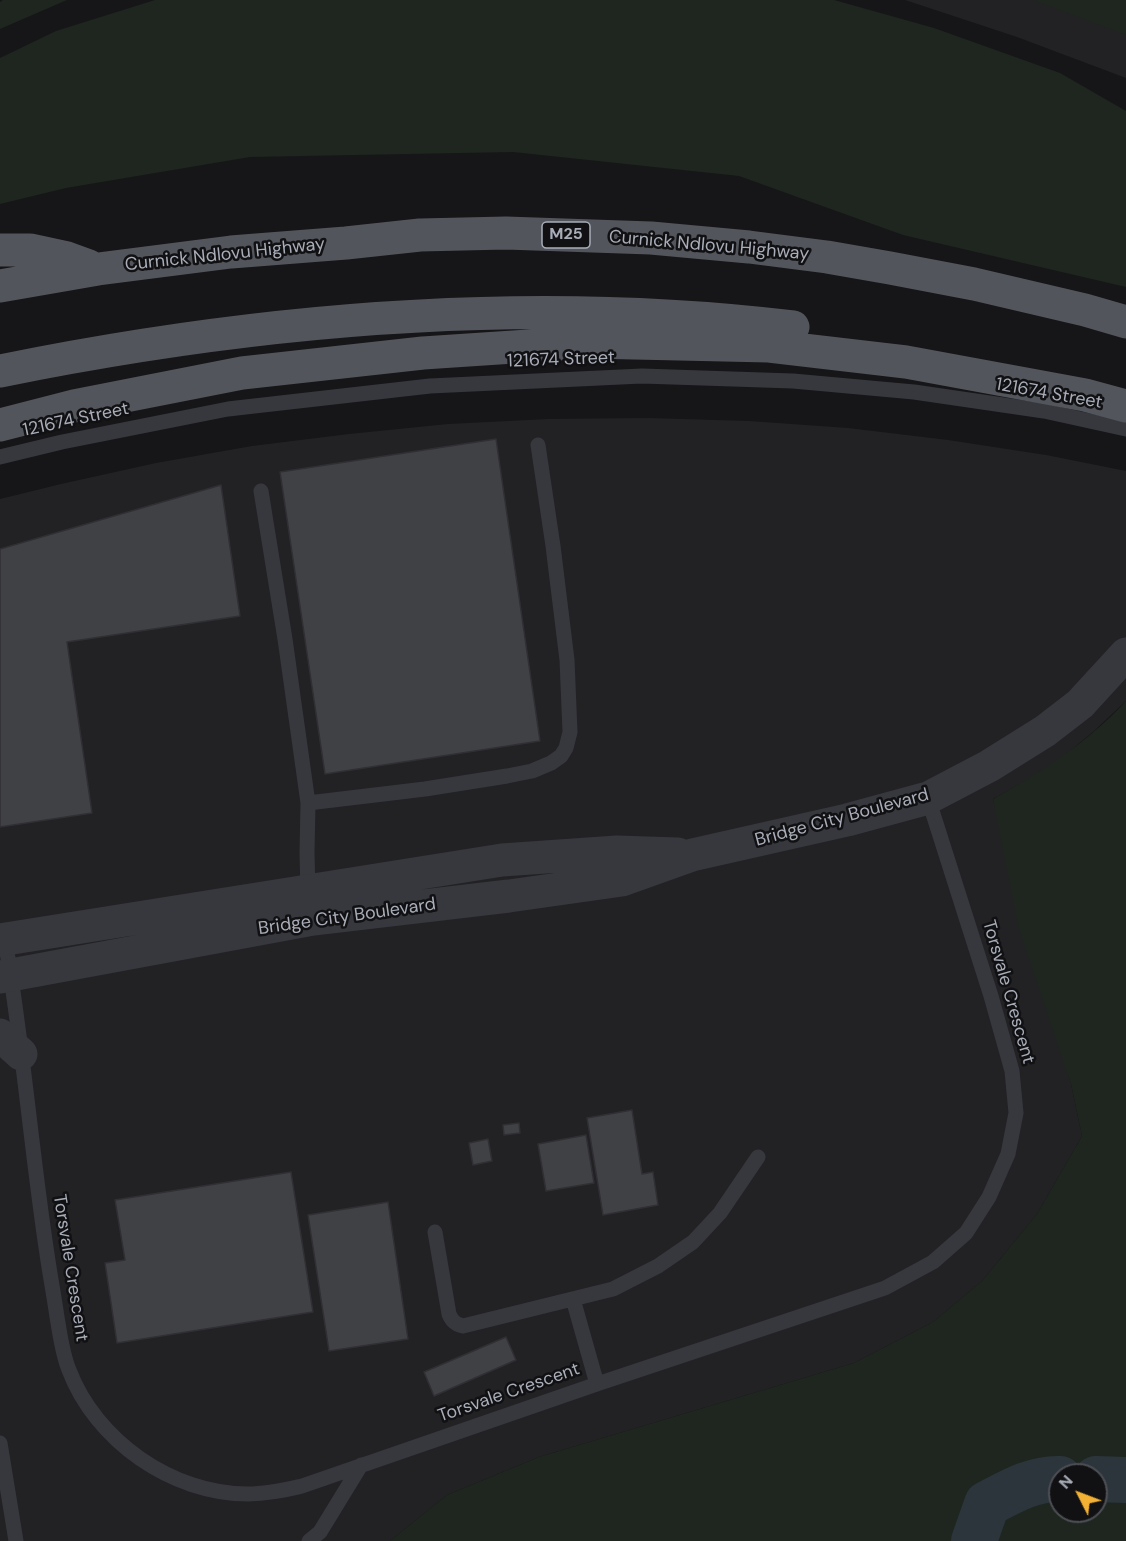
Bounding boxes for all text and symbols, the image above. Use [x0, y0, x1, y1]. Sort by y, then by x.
road number: M25 [542, 222, 590, 248]
street label: Curnick Ndlovu Highway [608, 226, 810, 266]
street label: Curnick Ndlovu Highway [124, 234, 326, 276]
street label: 121674 Street [507, 347, 615, 373]
street label: 121674 Street [994, 374, 1104, 414]
street label: 121674 Street [21, 398, 131, 442]
street label: Bridge City Boulevard [753, 784, 931, 852]
street label: Bridge City Boulevard [257, 894, 437, 940]
street label: Torsvale Crescent [977, 918, 1039, 1066]
street label: Torsvale Crescent [48, 1193, 92, 1343]
street label: Torsvale Crescent [435, 1359, 583, 1427]
north arrow [1048, 1463, 1108, 1523]
text: N [1054, 1471, 1077, 1493]

